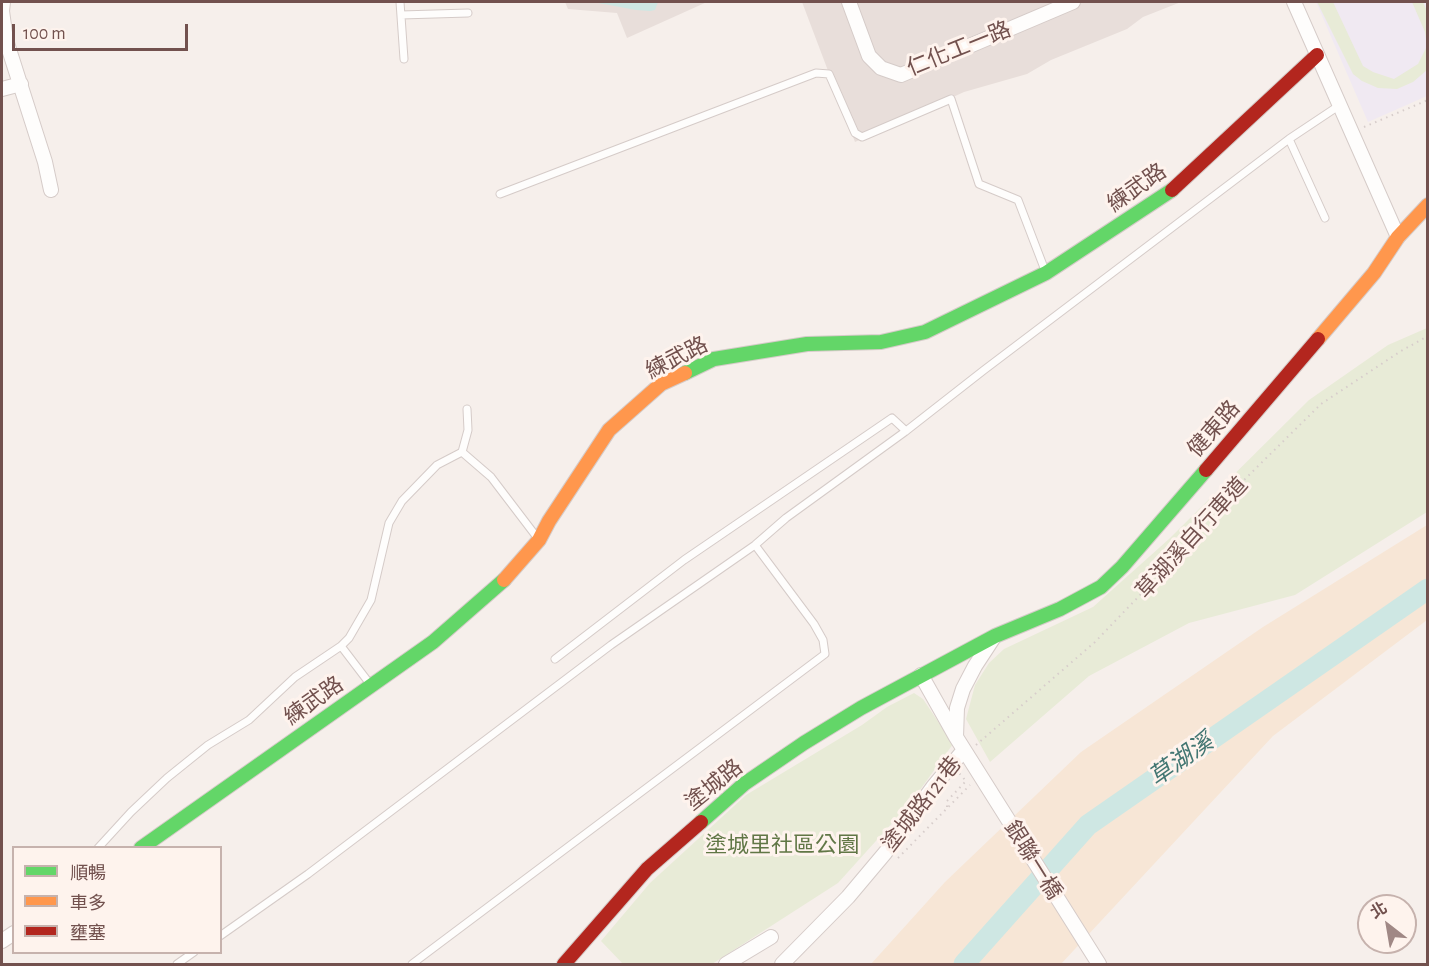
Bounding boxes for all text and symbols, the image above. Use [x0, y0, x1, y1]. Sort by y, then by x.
scale bar [15, 12, 190, 50]
street label: 仁化工一路 [903, 16, 1015, 82]
text: 100 m [23, 25, 66, 43]
street label: 練武路 [1102, 158, 1172, 218]
street label: 練武路 [642, 331, 712, 385]
street label: 健東路 [1182, 395, 1246, 463]
street label: 草湖溪自行車道 [1131, 472, 1253, 604]
street label: 練武路 [279, 671, 349, 731]
water label: 草湖溪 [1143, 728, 1219, 792]
street label: 塗城路121巷 [877, 751, 967, 857]
street label: 塗城路 [680, 754, 748, 816]
street label: 銀聯一橋 [998, 816, 1068, 904]
park label: 塗城里社區公園 [705, 832, 859, 858]
legend [12, 846, 222, 954]
text: 順暢 [70, 865, 106, 883]
north arrow [1357, 894, 1417, 954]
text: 車多 [70, 895, 106, 913]
text: 北 [1368, 899, 1390, 921]
text: 壅塞 [70, 925, 106, 943]

